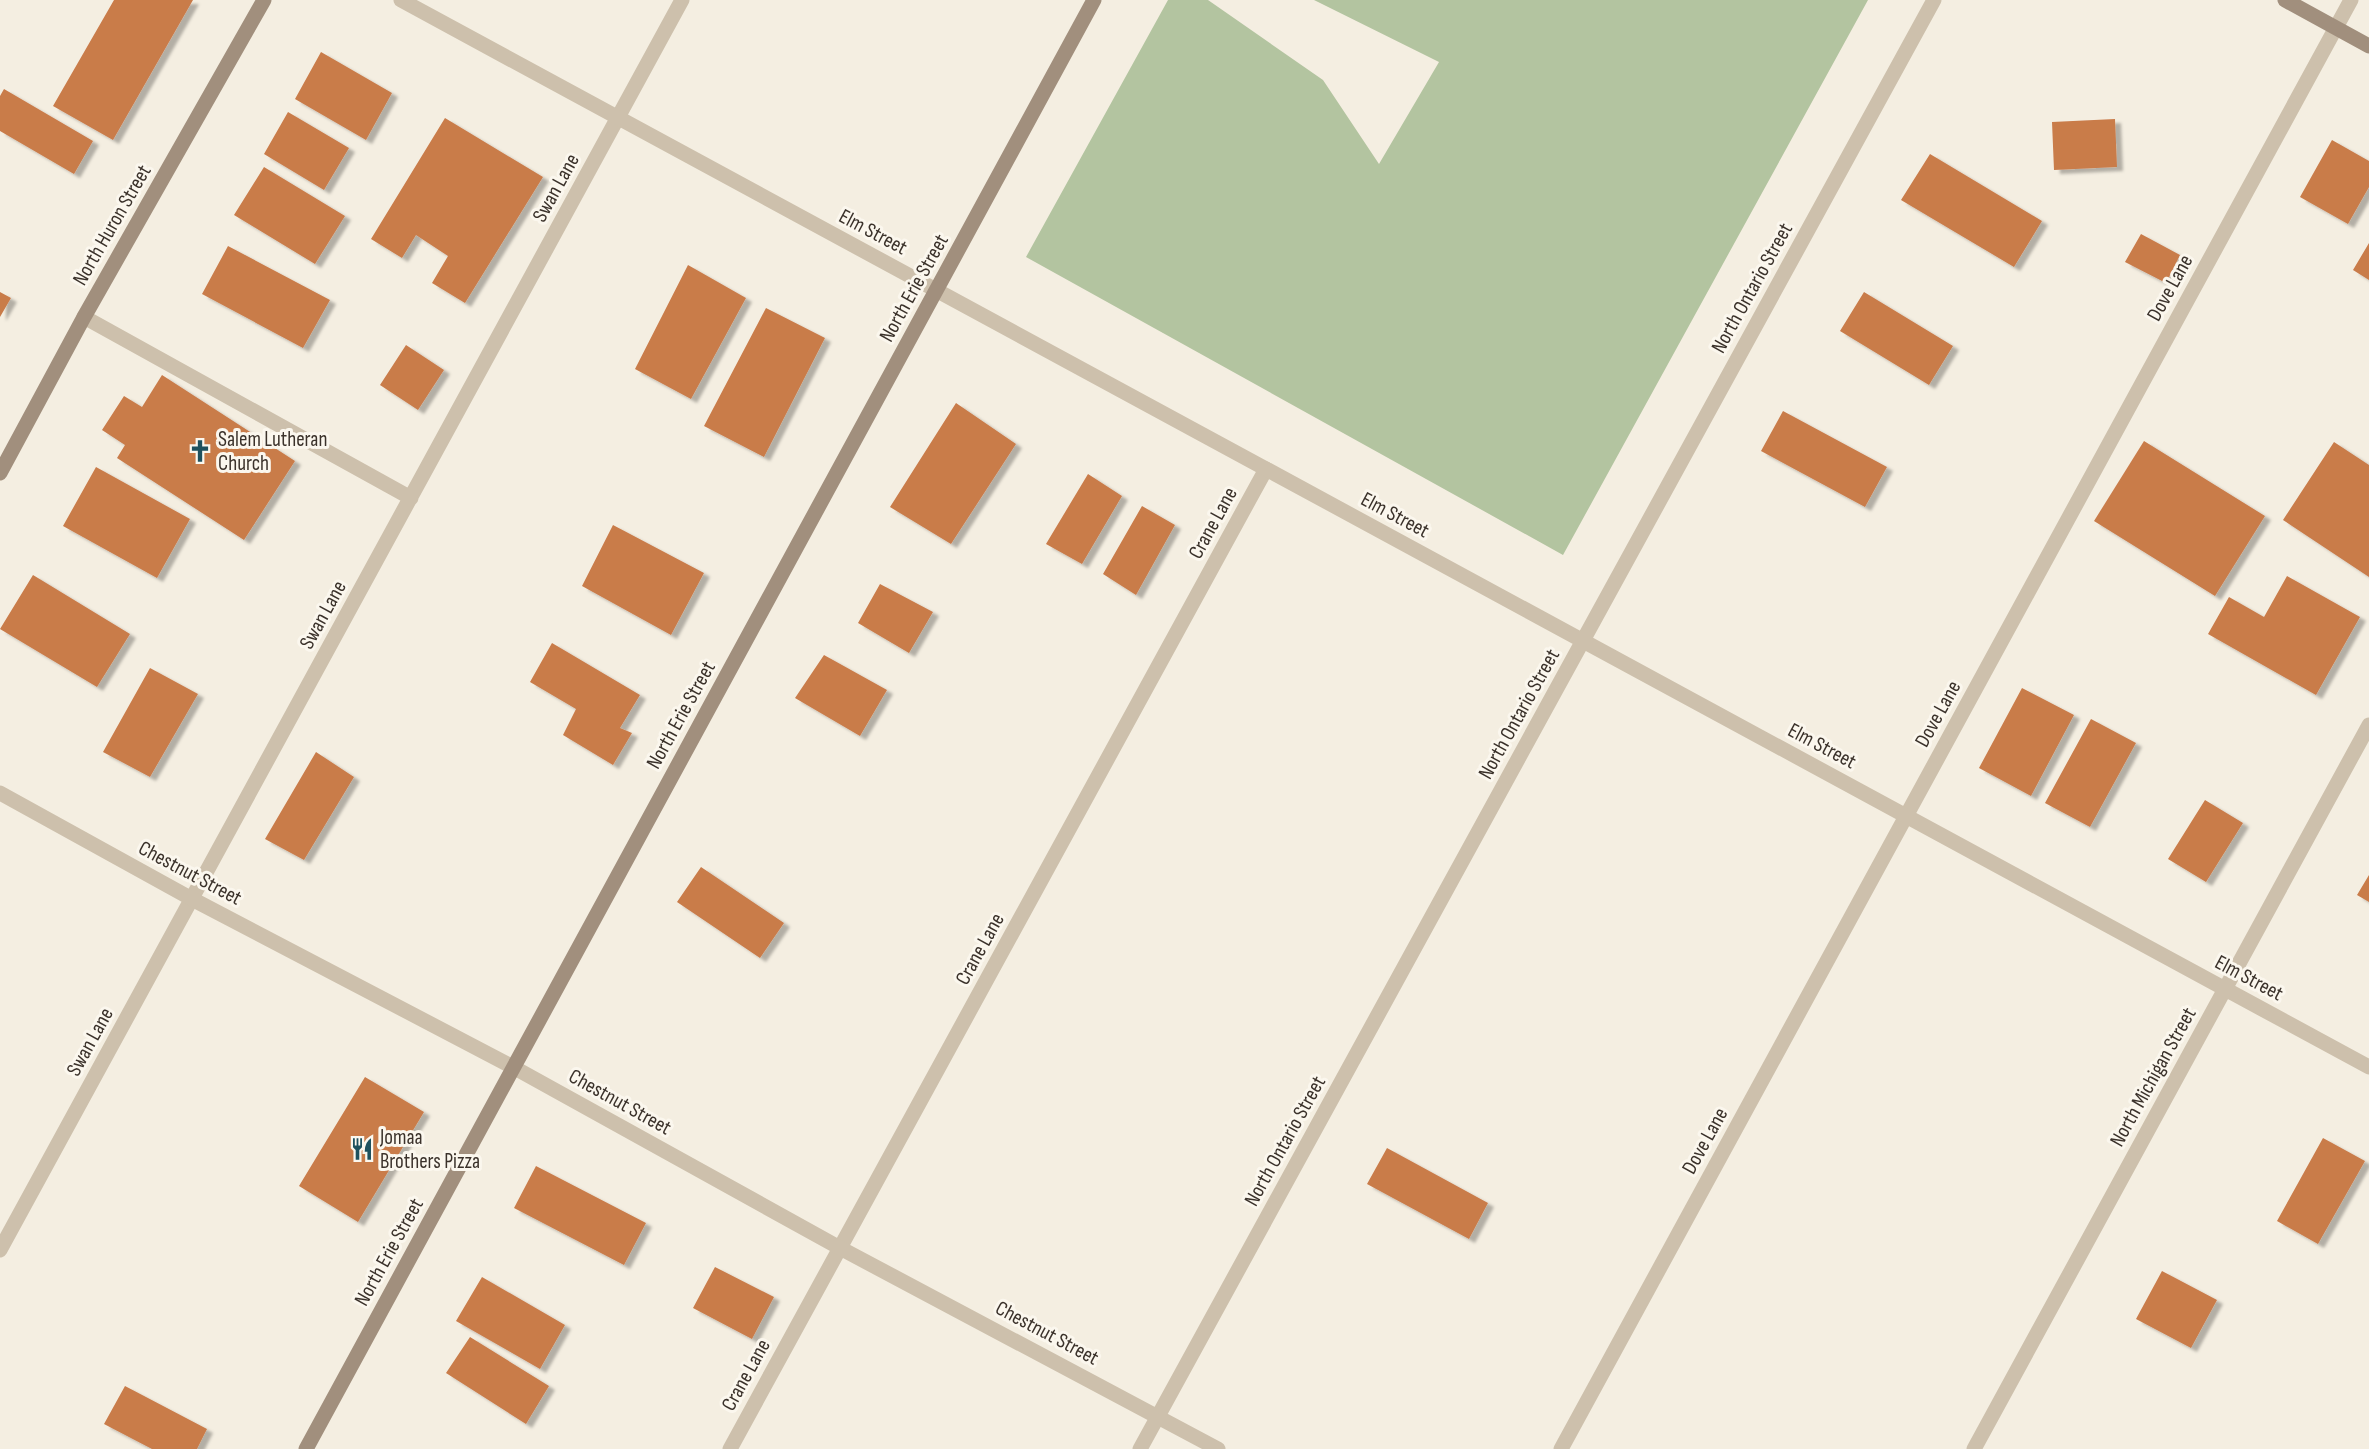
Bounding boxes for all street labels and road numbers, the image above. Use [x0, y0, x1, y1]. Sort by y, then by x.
street label: Swan Lane [527, 149, 585, 227]
street label: North Huron Street [67, 160, 157, 290]
street label: Elm Street [835, 204, 911, 260]
street label: North Ontario Street [1706, 219, 1798, 357]
street label: North Erie Street [874, 230, 954, 346]
street label: Dove Lane [2142, 250, 2198, 326]
street label: Crane Lane [1183, 483, 1243, 563]
street label: Elm Street [1357, 487, 1433, 543]
street label: Swan Lane [294, 576, 352, 654]
street label: North Ontario Street [1473, 645, 1565, 783]
street label: North Erie Street [641, 657, 721, 773]
street label: Dove Lane [1910, 676, 1966, 752]
street label: Elm Street [1784, 718, 1860, 774]
street label: Chestnut Street [134, 835, 246, 911]
street label: Crane Lane [950, 909, 1010, 989]
street label: Elm Street [2211, 950, 2287, 1006]
street label: Swan Lane [61, 1003, 119, 1081]
street label: North Michigan Street [2105, 1003, 2201, 1151]
street label: Chestnut Street [564, 1064, 676, 1140]
street label: North Ontario Street [1239, 1072, 1331, 1210]
street label: Dove Lane [1677, 1103, 1733, 1179]
street label: North Erie Street [349, 1194, 429, 1310]
street label: Chestnut Street [991, 1295, 1103, 1371]
street label: Crane Lane [716, 1335, 776, 1415]

